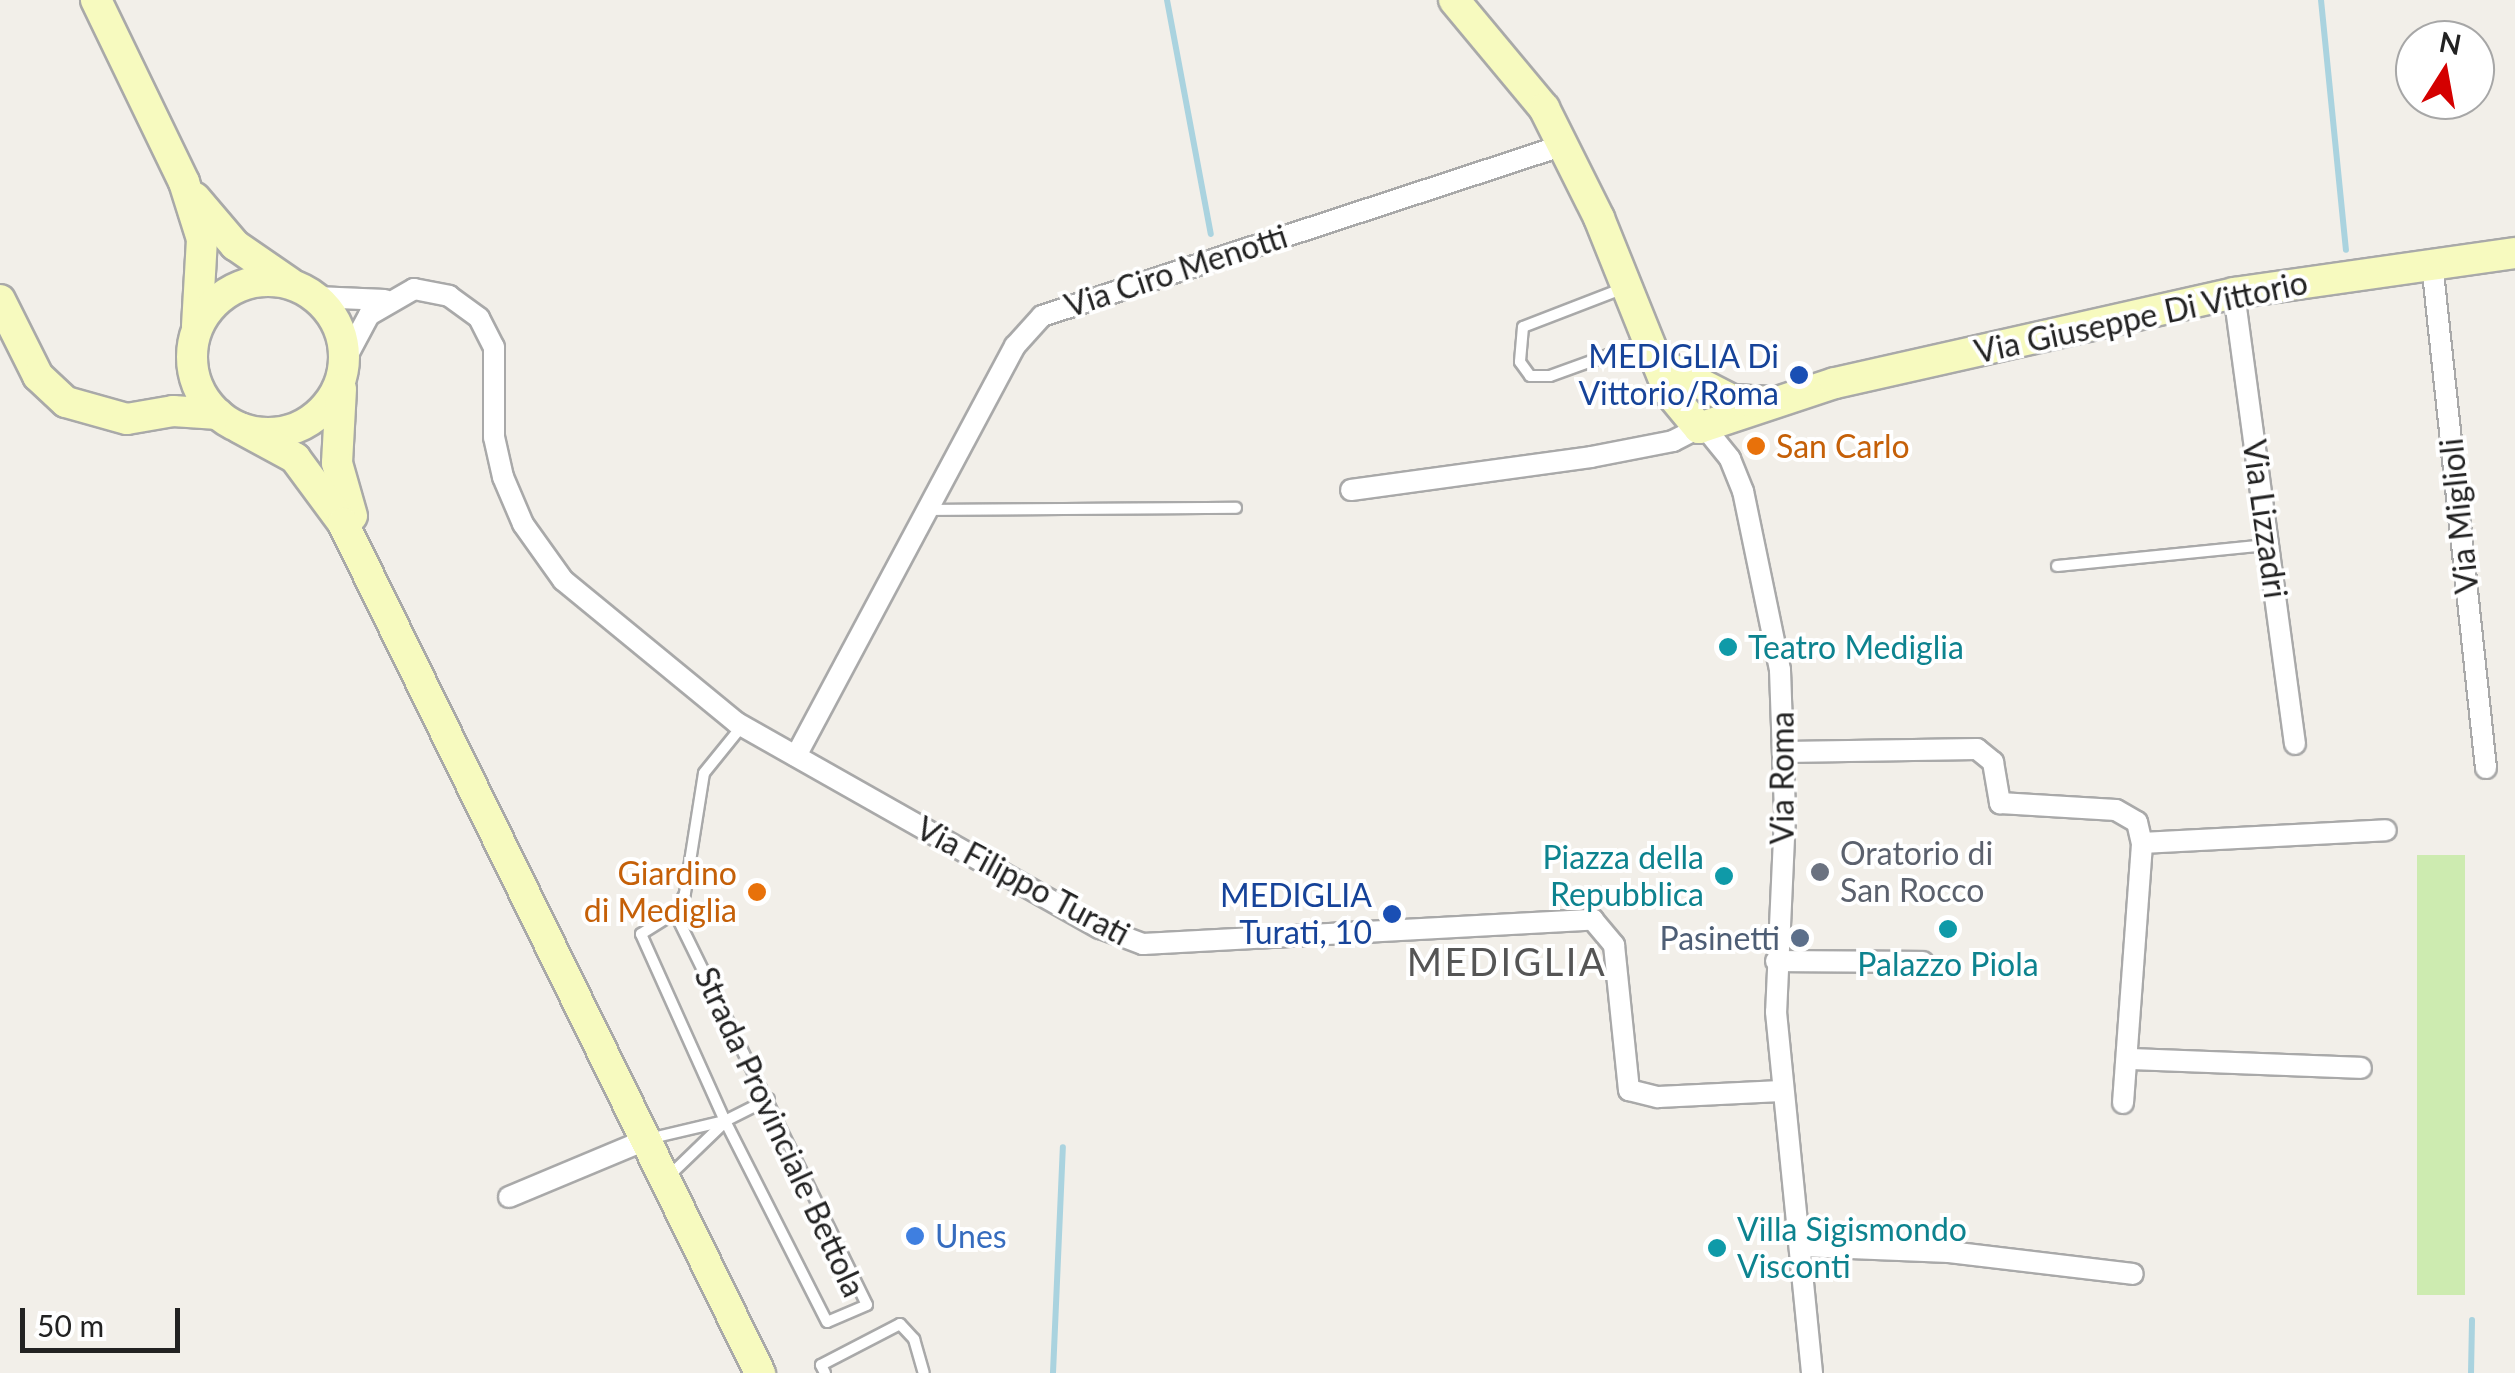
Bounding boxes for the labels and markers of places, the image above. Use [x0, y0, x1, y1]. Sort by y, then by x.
place label: MEDIGLIA Di Vittorio/Roma [1578, 338, 1779, 413]
marker: MEDIGLIA Di Vittorio/Roma [1788, 364, 1810, 386]
place label: San Carlo [1776, 427, 1910, 465]
marker: San Carlo [1745, 435, 1767, 457]
place label: Teatro Mediglia [1748, 628, 1964, 666]
marker: Teatro Mediglia [1717, 636, 1739, 658]
place label: Oratorio di San Rocco [1840, 835, 1993, 910]
place label: Piazza della Repubblica [1542, 839, 1704, 914]
place label: Giardino di Mediglia [584, 855, 737, 930]
marker: Oratorio di San Rocco [1809, 861, 1831, 883]
marker: Piazza della Repubblica [1713, 865, 1735, 887]
place label: MEDIGLIA Turati, 10 [1220, 877, 1372, 952]
marker: Giardino di Mediglia [746, 881, 768, 903]
marker: MEDIGLIA Turati, 10 [1381, 903, 1403, 925]
marker: Palazzo Piola [1937, 918, 1959, 940]
place label: Pasinetti [1659, 919, 1780, 957]
marker: Pasinetti [1789, 927, 1811, 949]
place label: Palazzo Piola [1857, 945, 2039, 983]
place label: Villa Sigismondo Visconti [1737, 1211, 1967, 1286]
place label: Unes [935, 1217, 1007, 1255]
marker: Unes [904, 1225, 926, 1247]
marker: Villa Sigismondo Visconti [1706, 1237, 1728, 1259]

